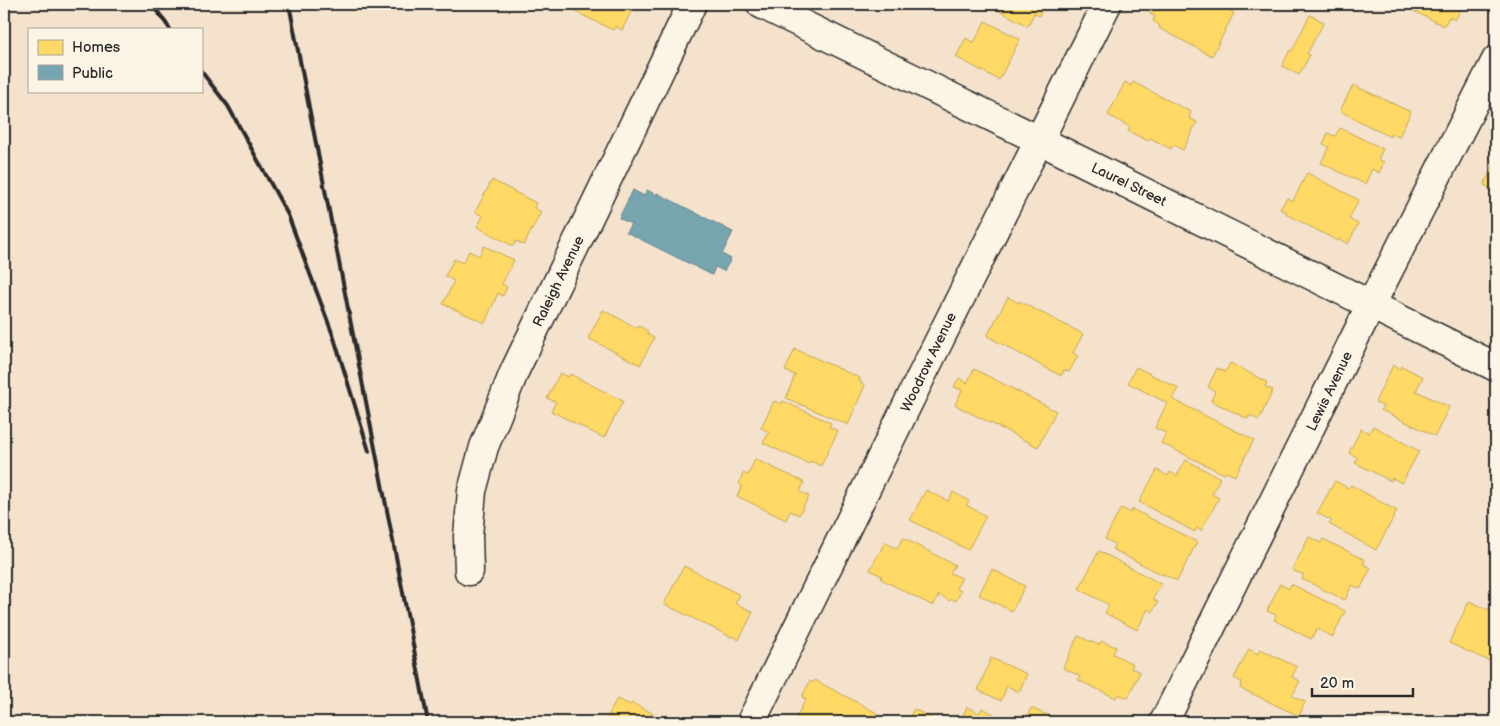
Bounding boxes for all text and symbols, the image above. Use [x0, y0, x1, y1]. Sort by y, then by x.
legend [28, 28, 202, 92]
text: Homes [72, 38, 121, 57]
text: Public [72, 64, 113, 83]
street label: Laurel Street [1088, 159, 1170, 210]
street label: Raleigh Avenue [529, 233, 588, 329]
street label: Woodrow Avenue [897, 310, 960, 415]
street label: Lewis Avenue [1303, 349, 1356, 434]
scale bar [1312, 666, 1414, 698]
text: 20 m [1320, 674, 1354, 693]

